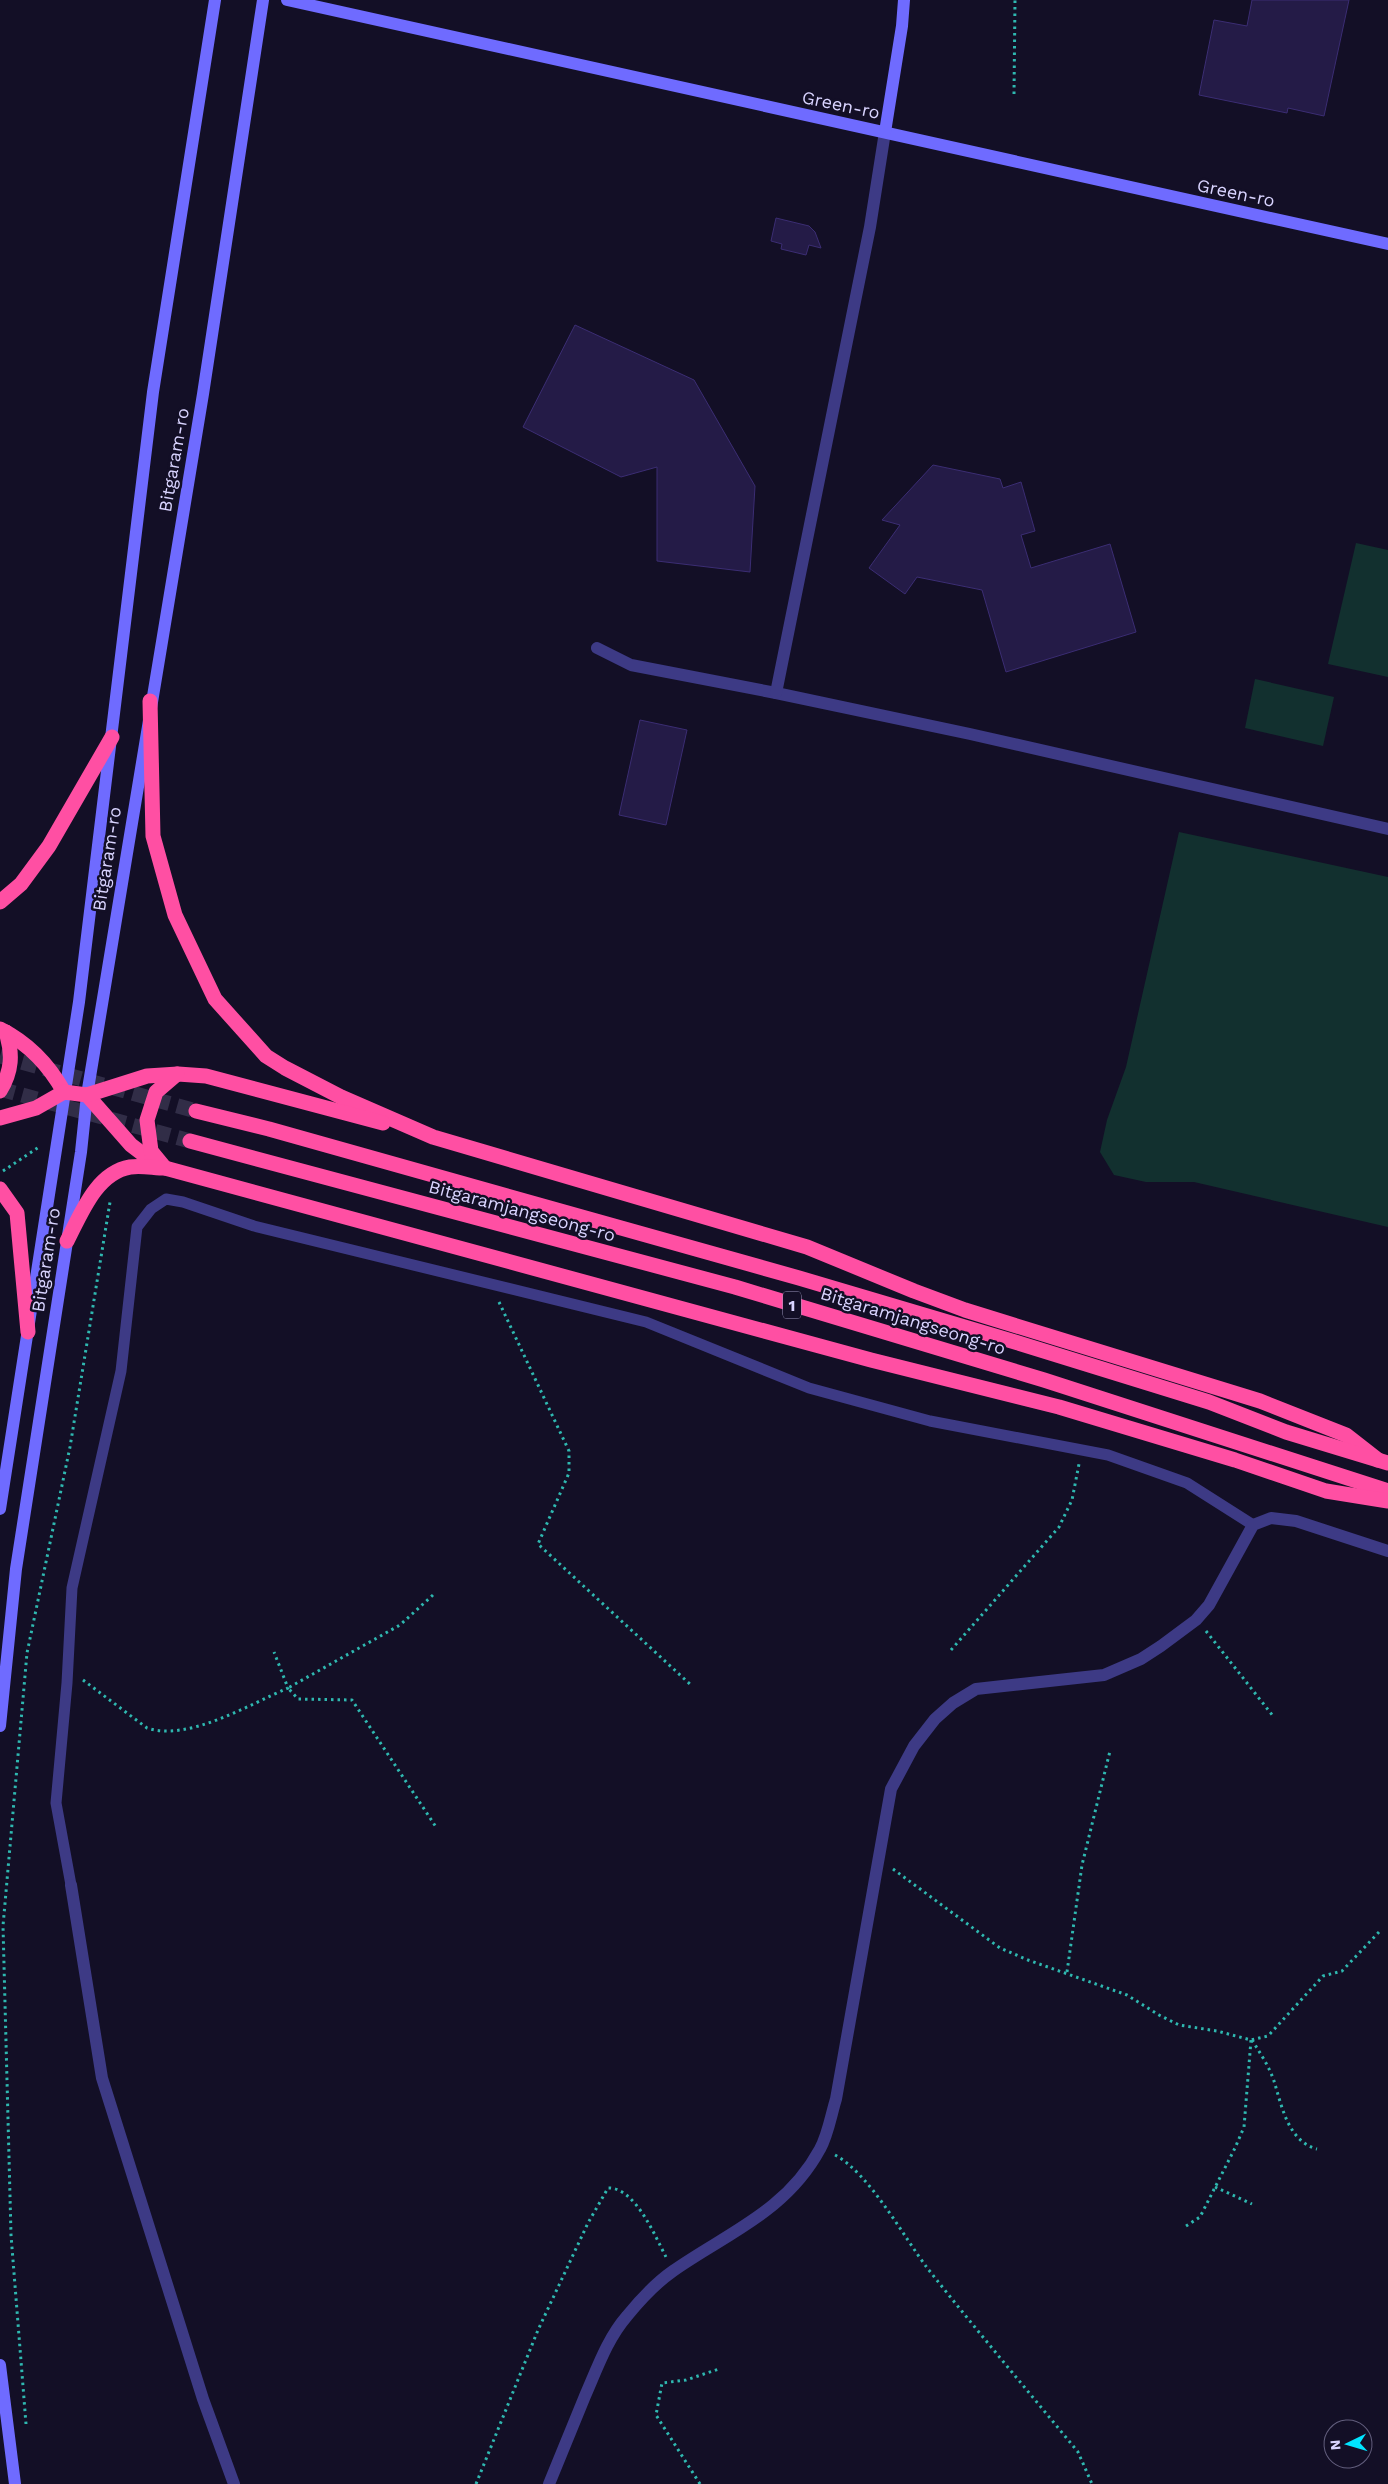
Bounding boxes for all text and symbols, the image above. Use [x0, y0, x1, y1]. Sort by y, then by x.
street label: Green-ro [800, 86, 882, 123]
street label: Green-ro [1195, 174, 1277, 211]
street label: Bitgaram-ro [154, 406, 193, 514]
street label: Bitgaram-ro [88, 805, 125, 913]
street label: Bitgaramjangseong-ro [426, 1175, 618, 1246]
street label: Bitgaram-ro [27, 1206, 64, 1314]
street label: Bitgaramjangseong-ro [818, 1282, 1008, 1359]
road number: 1 [783, 1292, 801, 1318]
north arrow [1323, 2419, 1373, 2469]
text: N [1327, 2439, 1343, 2451]

